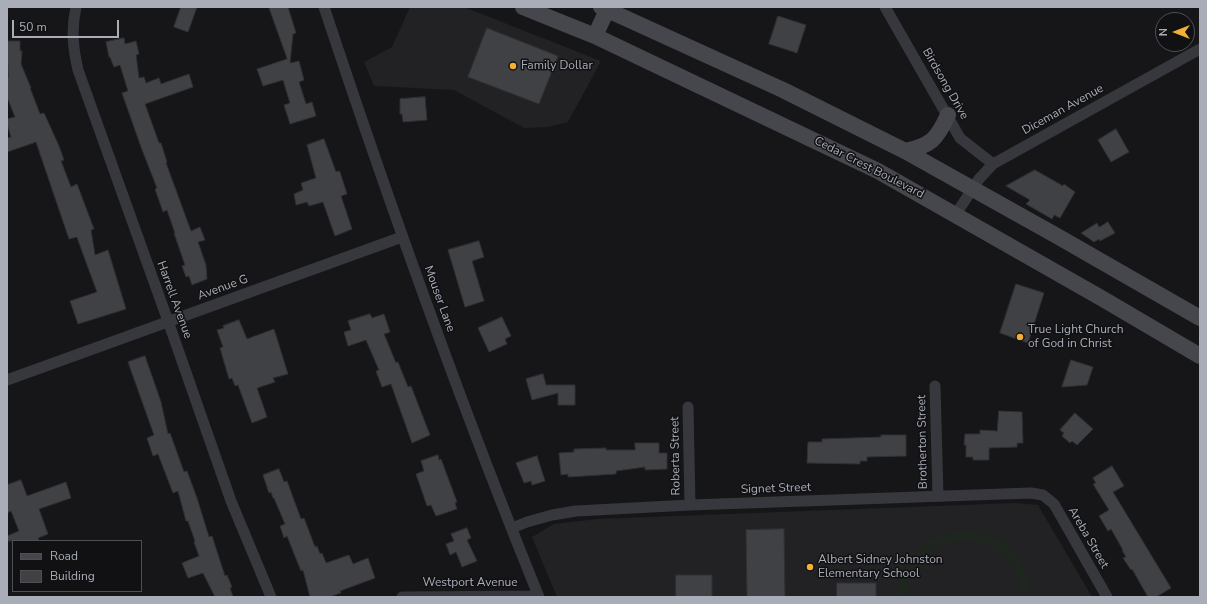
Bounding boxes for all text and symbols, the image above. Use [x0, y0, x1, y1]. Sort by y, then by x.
scale bar [14, 12, 121, 38]
north arrow [1155, 12, 1195, 52]
text: 50 m [19, 19, 47, 35]
text: N [1156, 28, 1171, 36]
street label: Birdsong Drive [919, 46, 971, 122]
place label: Family Dollar [521, 59, 593, 73]
marker: Family Dollar [508, 61, 518, 71]
street label: Diceman Avenue [1020, 82, 1106, 138]
street label: Cedar Crest Boulevard [812, 134, 926, 202]
street label: Harrell Avenue [153, 259, 195, 341]
street label: Mouser Lane [420, 264, 458, 334]
street label: Avenue G [196, 272, 250, 304]
place label: True Light Church of God in Christ [1028, 323, 1123, 351]
marker: True Light Church of God in Christ [1015, 332, 1025, 342]
street label: Brotherton Street [915, 395, 931, 489]
street label: Roberta Street [668, 416, 684, 496]
street label: Signet Street [741, 481, 811, 497]
street label: Areba Street [1065, 505, 1111, 571]
legend [12, 540, 142, 592]
text: Road [50, 548, 78, 564]
place label: Albert Sidney Johnston Elementary School [818, 553, 943, 581]
marker: Albert Sidney Johnston Elementary School [805, 562, 815, 572]
text: Building [50, 568, 95, 584]
street label: Westport Avenue [422, 576, 518, 590]

